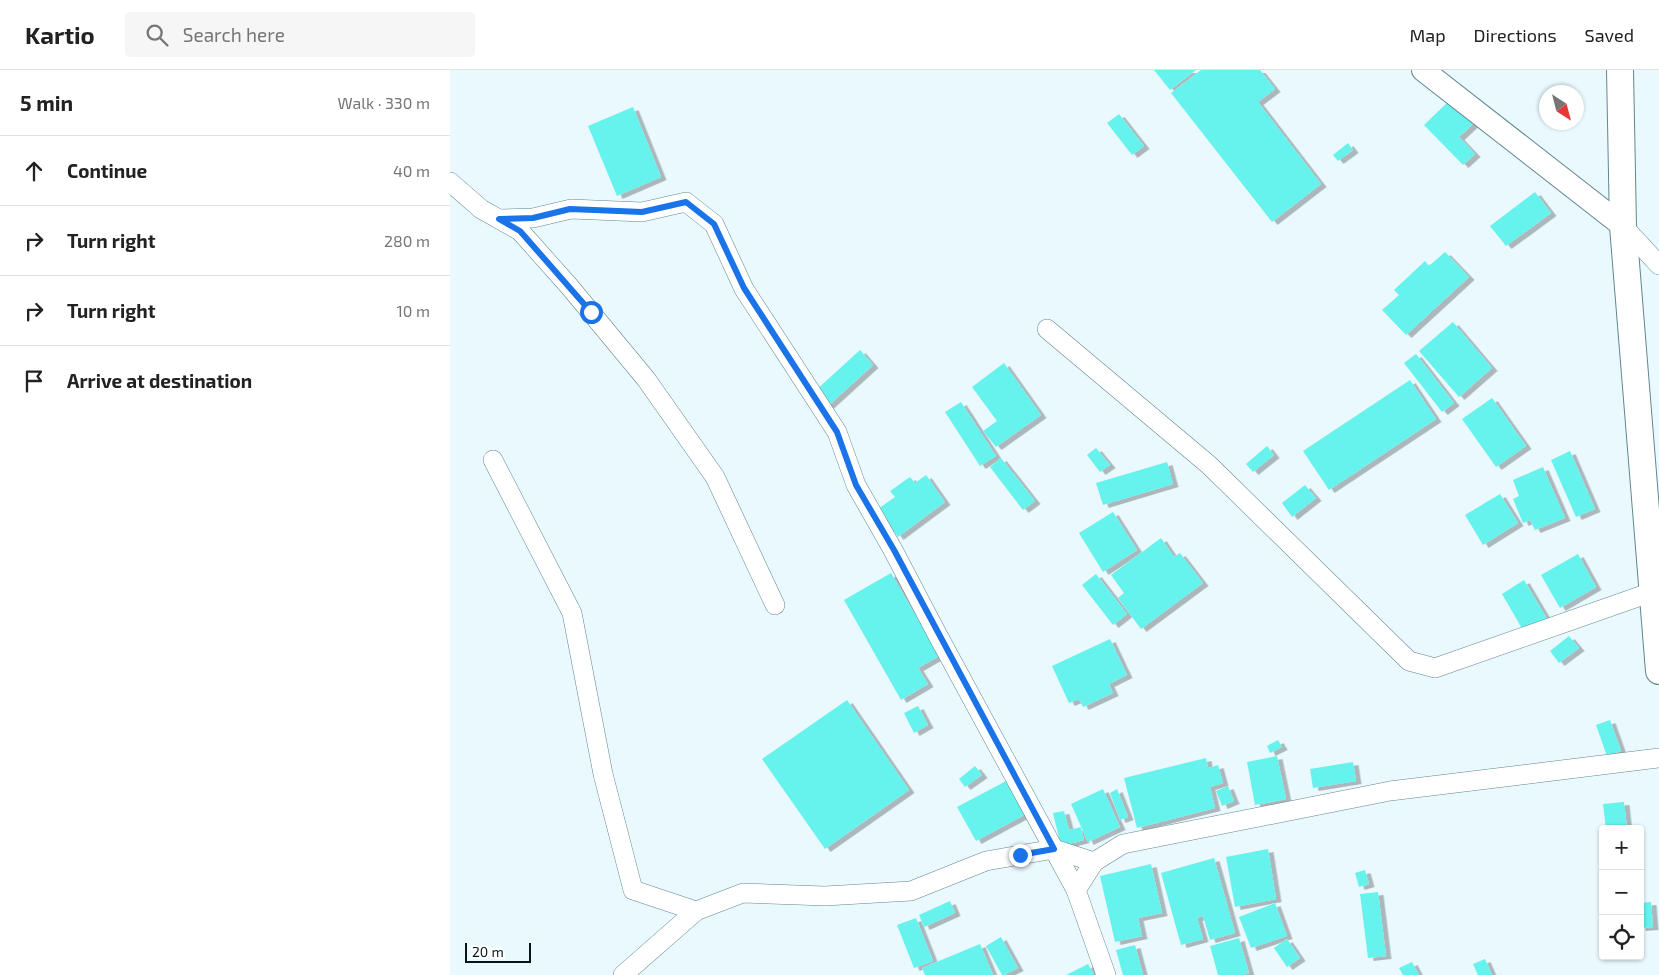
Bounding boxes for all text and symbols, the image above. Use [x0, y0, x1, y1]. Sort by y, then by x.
search box [125, 12, 475, 57]
text: Kartio [25, 20, 95, 49]
icon: search [143, 21, 171, 49]
text: Search here [183, 23, 285, 46]
text: Map [1409, 24, 1446, 46]
text: Directions [1474, 24, 1557, 46]
text: Saved [1585, 24, 1634, 46]
north arrow [1539, 85, 1584, 130]
text: 5 min [20, 90, 73, 115]
text: Walk · 330 m [338, 93, 430, 112]
icon: ahead [20, 157, 48, 185]
text: Continue [67, 159, 147, 182]
text: 40 m [393, 161, 430, 180]
icon: right [20, 227, 48, 255]
text: Turn right [67, 229, 155, 252]
text: 280 m [384, 231, 430, 250]
icon: right [20, 297, 48, 325]
text: Turn right [67, 299, 155, 322]
text: 10 m [396, 301, 430, 320]
route start [580, 301, 603, 324]
icon: arrive [20, 367, 48, 395]
text: Arrive at destination [67, 369, 252, 392]
map controls [1599, 825, 1644, 960]
button: + [1599, 825, 1644, 870]
route end [1009, 844, 1032, 867]
button: − [1599, 870, 1644, 915]
button: locate [1599, 915, 1644, 960]
scale bar [465, 940, 531, 963]
text: 20 m [472, 943, 504, 960]

